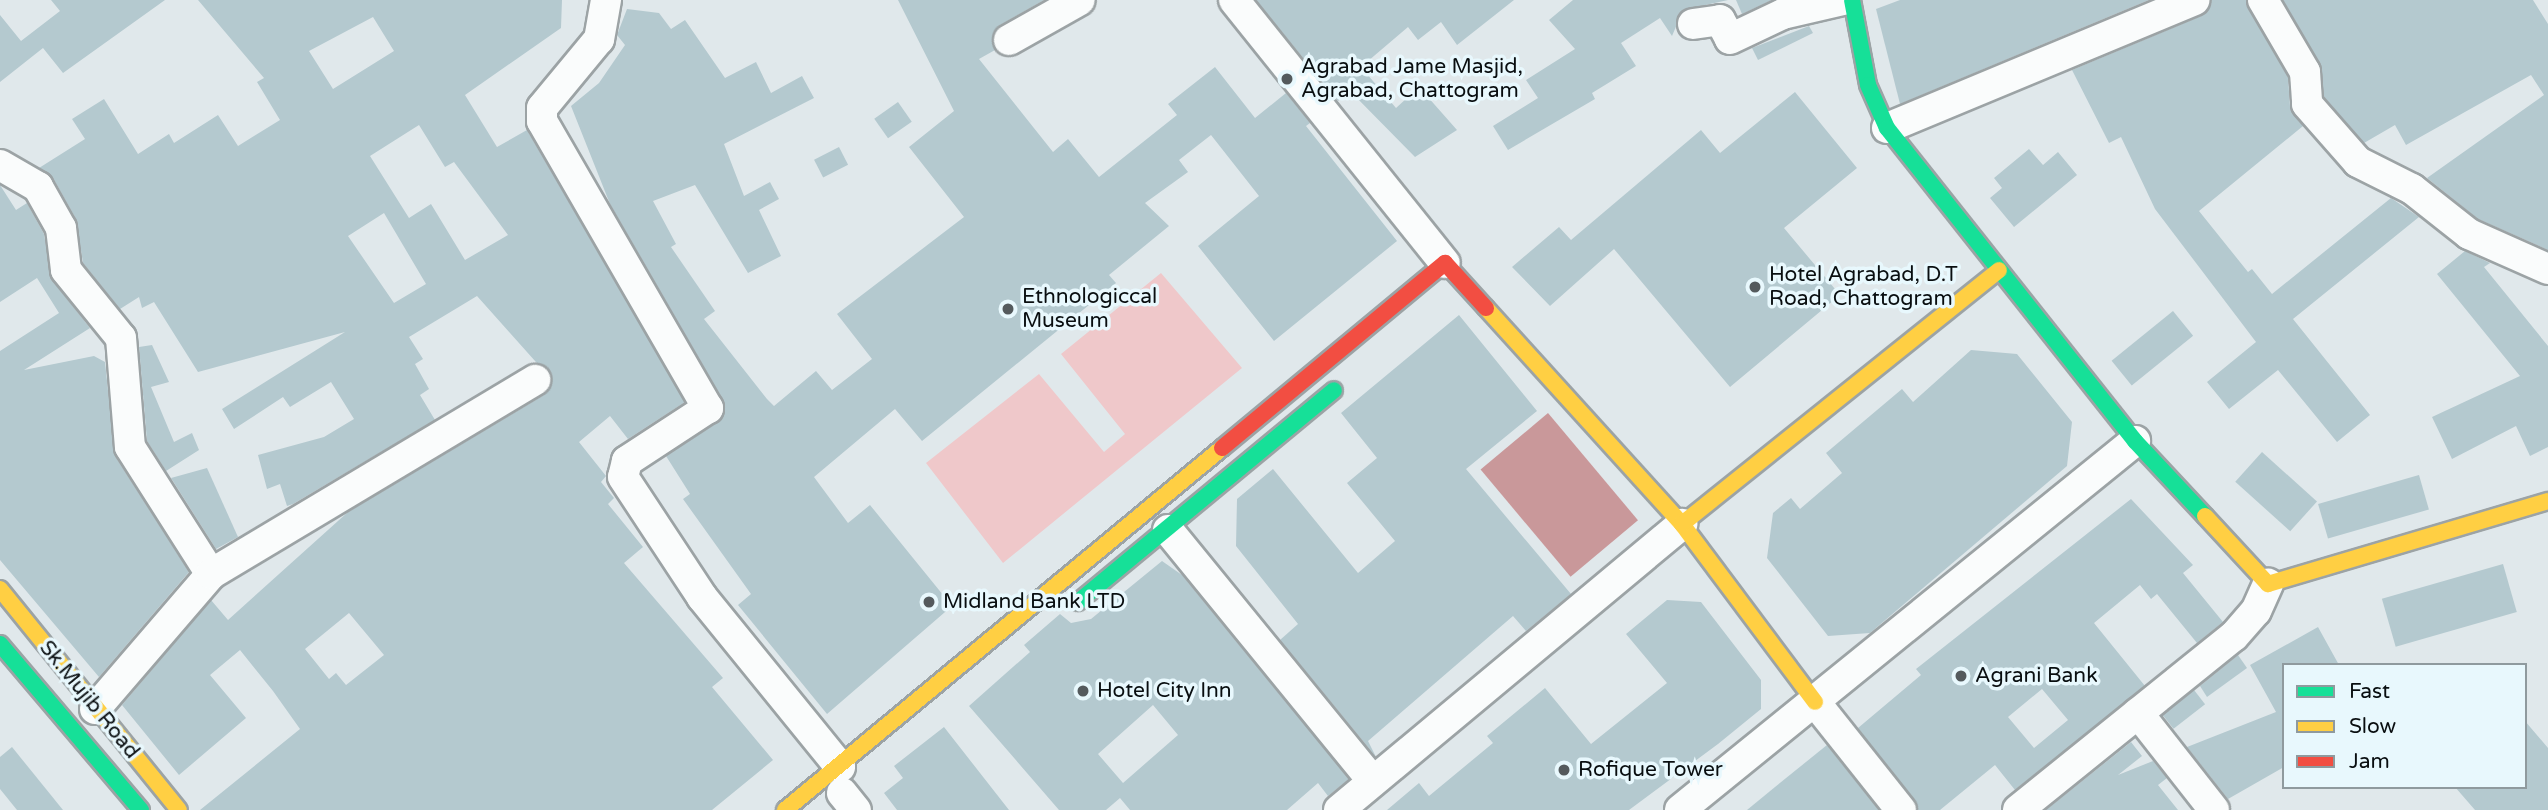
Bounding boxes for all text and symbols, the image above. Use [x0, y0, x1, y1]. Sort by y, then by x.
place label: Agrabad Jame Masjid, Agrabad, Chattogram [1301, 54, 1523, 104]
marker: Agrabad Jame Masjid, Agrabad, Chattogram [1279, 71, 1295, 87]
place label: Hotel Agrabad, D.T Road, Chattogram [1769, 262, 1958, 312]
marker: Hotel Agrabad, D.T Road, Chattogram [1747, 279, 1763, 295]
place label: Ethnologiccal Museum [1022, 284, 1157, 334]
marker: Ethnologiccal Museum [1000, 301, 1016, 317]
place label: Midland Bank LTD [943, 589, 1125, 615]
marker: Midland Bank LTD [921, 594, 937, 610]
street label: Sk.Mujib Road [34, 636, 144, 764]
place label: Agrani Bank [1975, 663, 2098, 689]
legend [2282, 663, 2527, 789]
marker: Agrani Bank [1953, 668, 1969, 684]
place label: Hotel City Inn [1097, 678, 1232, 704]
text: Fast [2349, 679, 2390, 704]
marker: Hotel City Inn [1075, 683, 1091, 699]
text: Slow [2349, 714, 2396, 739]
text: Jam [2349, 749, 2390, 774]
place label: Rofique Tower [1578, 757, 1723, 783]
marker: Rofique Tower [1556, 762, 1572, 778]

